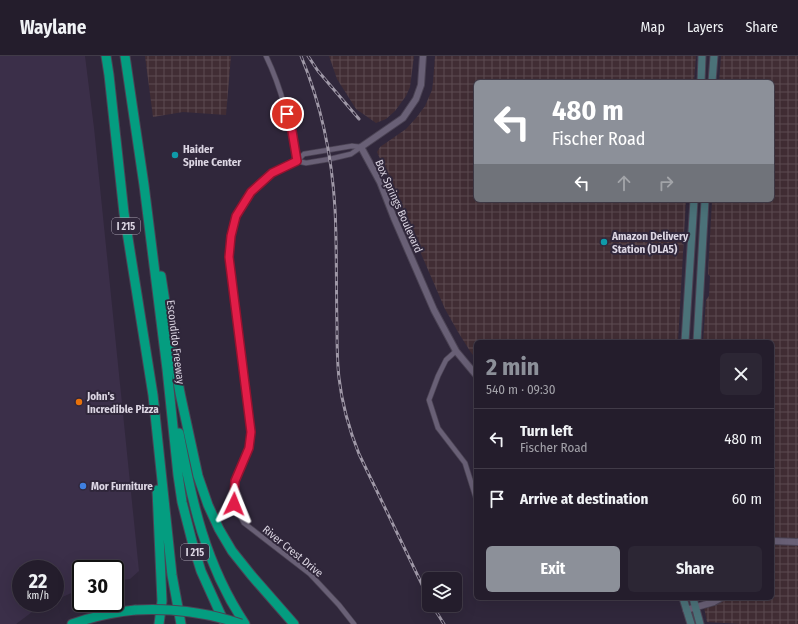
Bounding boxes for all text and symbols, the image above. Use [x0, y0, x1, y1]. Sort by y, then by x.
text: Waylane [20, 16, 86, 39]
text: Map [641, 19, 665, 36]
text: Layers [687, 19, 723, 36]
text: Share [745, 19, 778, 36]
text: 480 m [552, 94, 624, 127]
icon: left [486, 96, 538, 148]
pin [270, 97, 304, 131]
icon: arrive [276, 103, 298, 125]
text: Fischer Road [552, 128, 645, 150]
place label: Haider Spine Center [183, 143, 242, 169]
marker: Haider Spine Center [170, 150, 180, 160]
street label: Box Springs Boulevard [372, 158, 425, 255]
icon: left [571, 172, 593, 194]
icon: ahead [613, 172, 635, 194]
icon: right [655, 172, 677, 194]
road number: I 215 [112, 218, 140, 234]
place label: Amazon Delivery Station (DLA5) [611, 230, 689, 256]
marker: Amazon Delivery Station (DLA5) [599, 237, 609, 247]
street label: Escondido Freeway [164, 299, 187, 385]
text: 2 min [486, 353, 539, 381]
button: close [720, 353, 762, 395]
text: 540 m · 09:30 [486, 382, 555, 397]
place label: John's Incredible Pizza [86, 390, 159, 416]
marker: John's Incredible Pizza [74, 397, 84, 407]
text: Turn left [520, 422, 573, 440]
icon: left [486, 428, 508, 450]
text: 480 m [724, 430, 762, 448]
text: Fischer Road [520, 440, 587, 455]
place label: Mor Furniture [91, 480, 153, 493]
marker: Mor Furniture [78, 481, 88, 491]
position arrow [213, 483, 255, 525]
icon: arrive [486, 488, 508, 510]
text: Arrive at destination [520, 490, 648, 508]
text: 60 m [732, 490, 762, 508]
street label: River Crest Drive [260, 523, 326, 580]
road number: I 215 [181, 544, 209, 560]
button: Exit [486, 546, 620, 592]
button: Share [628, 546, 762, 592]
speed limit sign: 30 [72, 560, 124, 612]
text: 22 [29, 569, 47, 593]
map controls [422, 572, 462, 612]
button: layers [422, 572, 462, 612]
text: km/h [27, 590, 49, 602]

